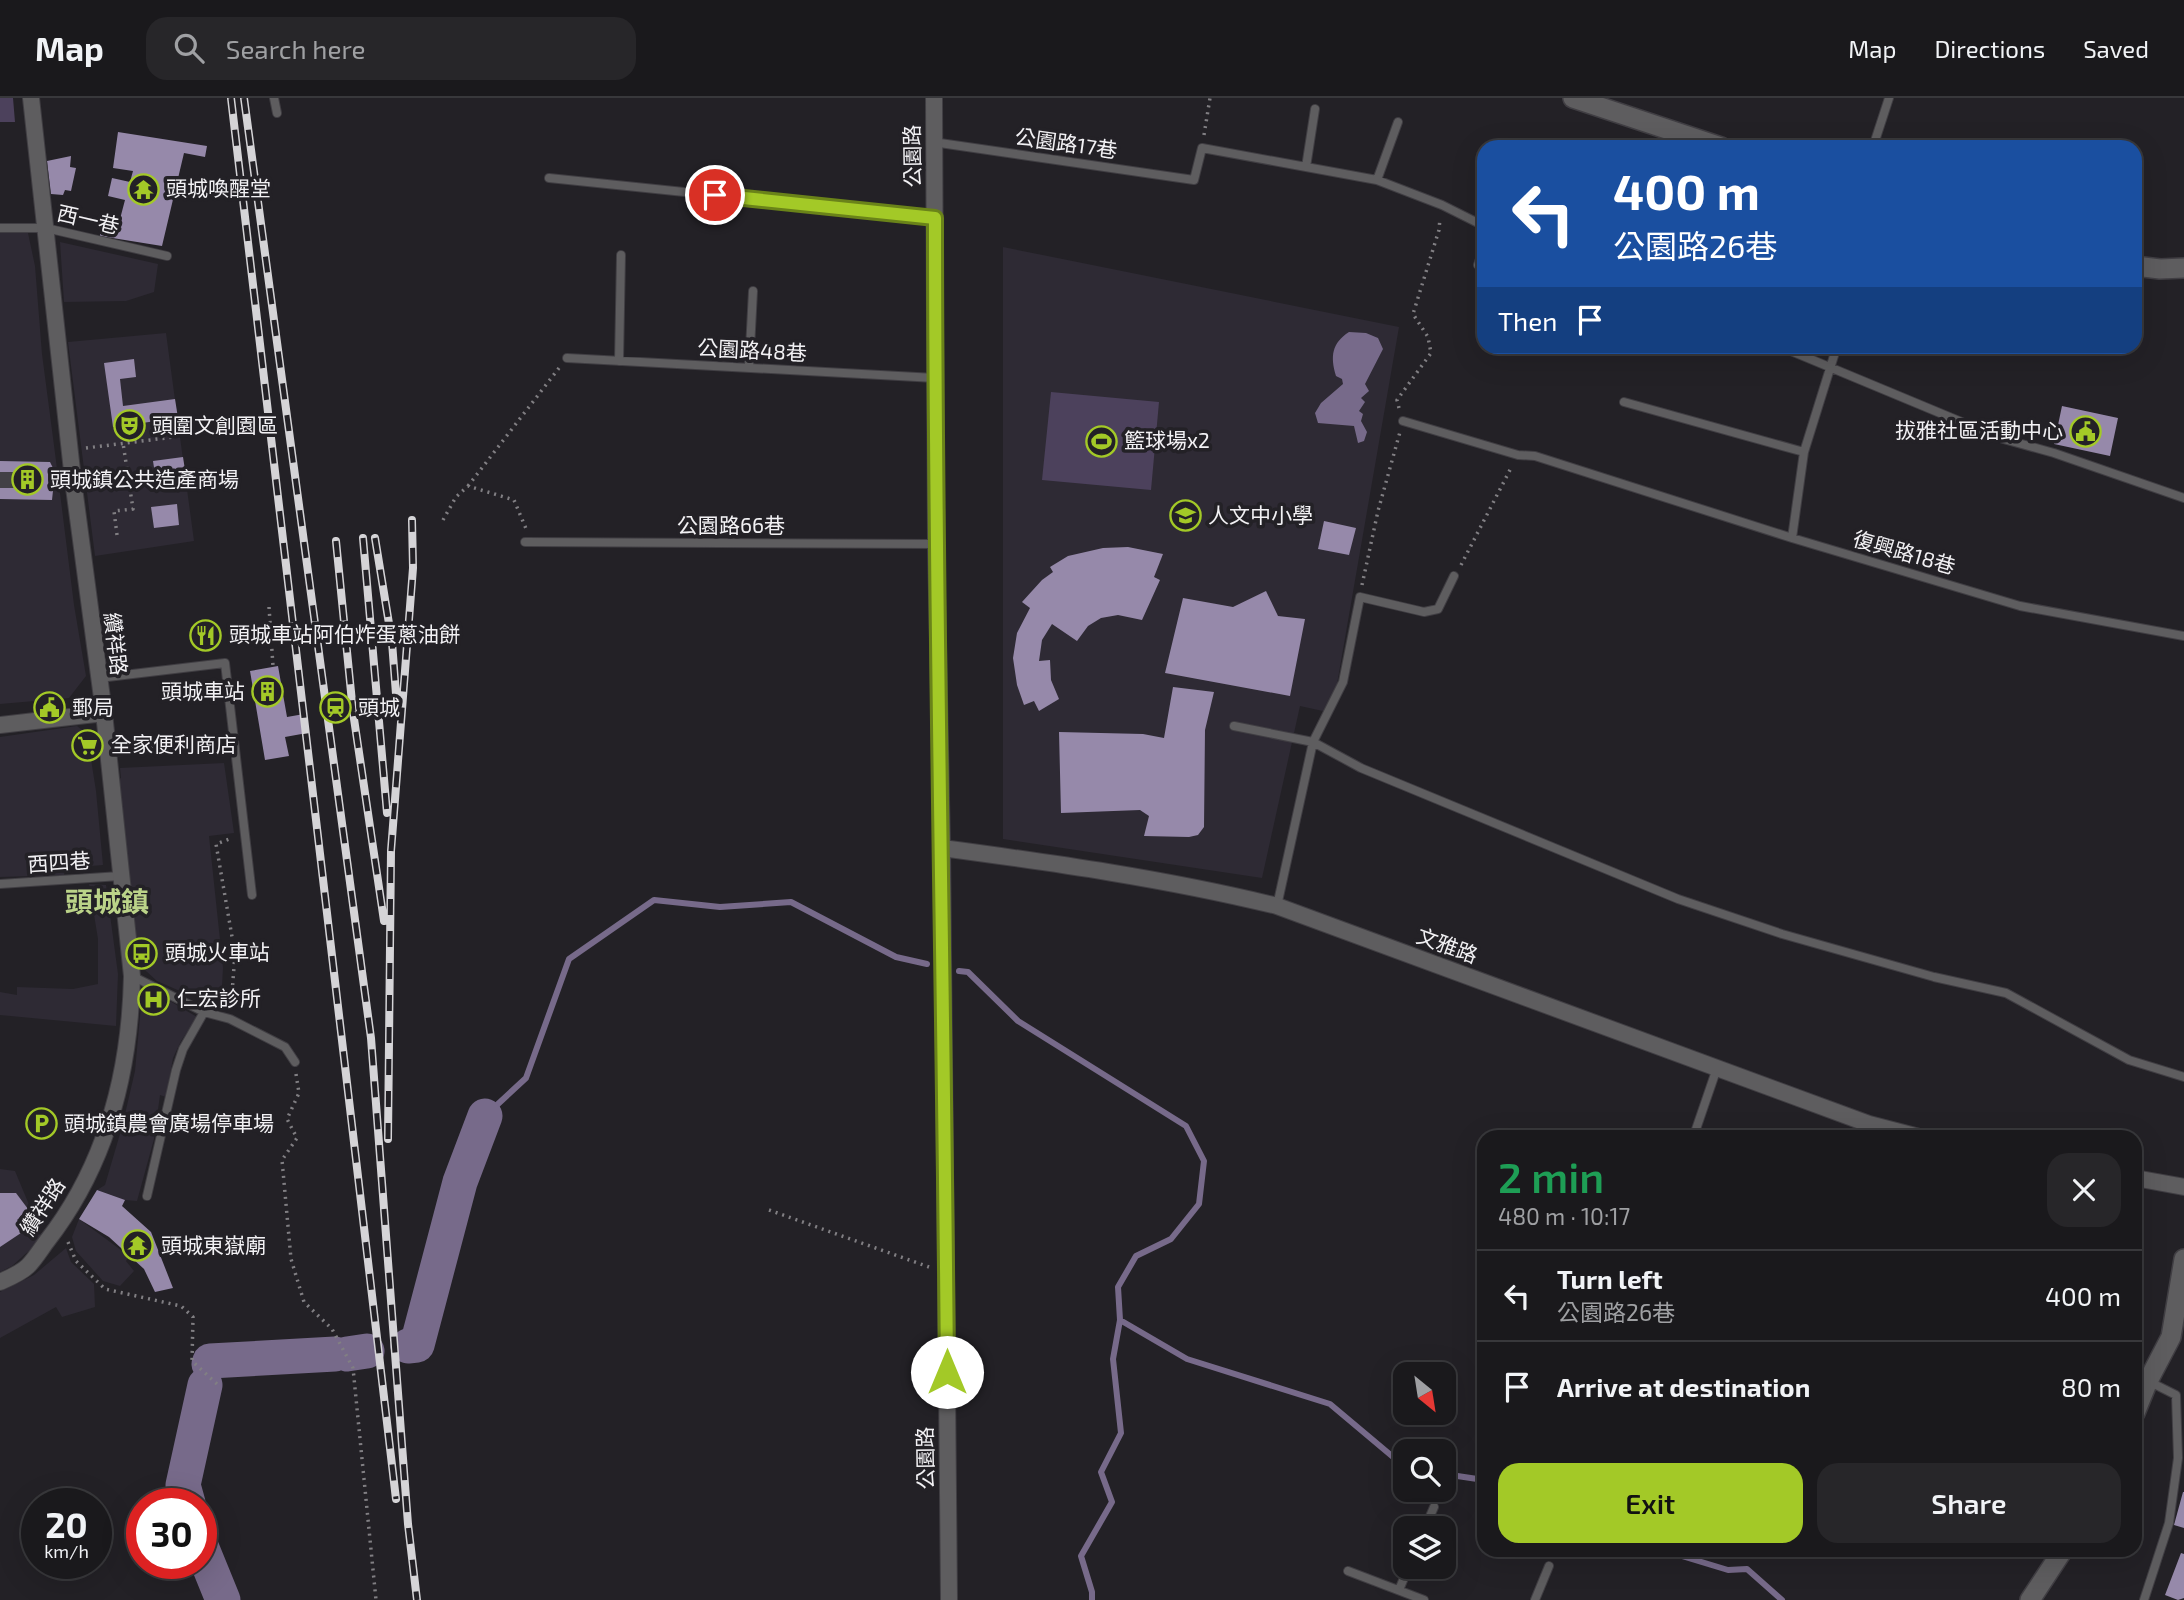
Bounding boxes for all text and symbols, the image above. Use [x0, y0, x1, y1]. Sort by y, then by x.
search box [146, 17, 636, 80]
text: Map [35, 28, 104, 68]
icon: search [170, 29, 208, 67]
text: Search here [226, 33, 365, 64]
text: Map [1848, 34, 1896, 63]
text: Directions [1934, 34, 2045, 63]
text: Saved [2083, 34, 2149, 63]
street label: 公園路17巷 [1013, 123, 1119, 162]
street label: 公園路 [898, 124, 925, 188]
text: 400 m [1613, 161, 1760, 220]
pin [685, 165, 745, 225]
icon: left [1498, 168, 1589, 259]
temple icon: 頭城喚醒堂 [126, 172, 160, 206]
place label: 頭城喚醒堂 [166, 175, 271, 200]
icon: arrive [696, 176, 734, 214]
street label: 西一巷 [55, 199, 122, 238]
text: 公園路26巷 [1613, 226, 1777, 264]
icon: arrive [1571, 301, 1609, 339]
text: Then [1498, 305, 1557, 336]
street label: 公園路48巷 [697, 334, 807, 365]
theatre icon: 頭圍文創園區 [112, 409, 146, 443]
place label: 頭圍文創園區 [152, 412, 278, 437]
public building icon: 拔雅社區活動中心 [2069, 414, 2103, 448]
place label: 拔雅社區活動中心 [1895, 417, 2063, 442]
sports icon: 籃球場x2 [1084, 424, 1118, 458]
place label: 籃球場x2 [1124, 427, 1210, 452]
building icon: 頭城鎮公共造產商場 [10, 463, 44, 497]
place label: 頭城鎮公共造產商場 [50, 466, 239, 491]
school or university icon: 人文中小學 [1168, 499, 1202, 533]
place label: 人文中小學 [1208, 502, 1313, 527]
street label: 公園路66巷 [677, 512, 785, 537]
street label: 復興路18巷 [1850, 525, 1958, 578]
street label: 纘祥路 [100, 611, 133, 677]
restaurant icon: 頭城車站阿伯炸蛋蔥油餅 [189, 618, 223, 652]
place label: 頭城車站阿伯炸蛋蔥油餅 [229, 621, 460, 646]
building icon: 頭城車站 [251, 675, 285, 709]
place label: 頭城車站 [161, 678, 245, 703]
public building icon: 郵局 [32, 691, 66, 725]
station icon: 頭城 [318, 691, 352, 725]
place label: 郵局 [72, 694, 114, 719]
place label: 頭城 [358, 694, 400, 719]
supermarket icon: 全家便利商店 [71, 728, 105, 762]
place label: 全家便利商店 [111, 731, 237, 756]
street label: 西四巷 [27, 847, 91, 876]
district label: 頭城鎮 [65, 884, 149, 918]
street label: 文雅路 [1414, 922, 1481, 967]
bus stop icon: 頭城火車站 [125, 936, 159, 970]
place label: 頭城火車站 [165, 939, 270, 964]
hospital icon: 仁宏診所 [137, 982, 171, 1016]
place label: 仁宏診所 [177, 985, 261, 1010]
parking icon: 頭城鎮農會廣場停車場 [24, 1107, 58, 1141]
place label: 頭城鎮農會廣場停車場 [64, 1110, 274, 1135]
text: 2 min [1498, 1151, 1604, 1201]
button: close [2047, 1153, 2121, 1227]
street label: 纘祥路 [14, 1173, 69, 1239]
text: 480 m · 10:17 [1498, 1202, 1630, 1230]
temple icon: 頭城東嶽廟 [121, 1229, 155, 1263]
place label: 頭城東嶽廟 [161, 1232, 266, 1257]
text: Turn left [1557, 1263, 1663, 1294]
icon: left [1498, 1277, 1536, 1315]
text: 400 m [2045, 1280, 2121, 1311]
text: 公園路26巷 [1557, 1298, 1675, 1326]
position arrow [910, 1335, 984, 1409]
north arrow [1393, 1362, 1456, 1424]
map controls [1393, 1362, 1456, 1579]
icon: arrive [1498, 1368, 1536, 1406]
text: Arrive at destination [1557, 1371, 1810, 1402]
text: 80 m [2061, 1371, 2121, 1402]
street label: 公園路 [911, 1426, 938, 1490]
button: search [1393, 1439, 1456, 1502]
button: Exit [1498, 1463, 1803, 1543]
button: Share [1817, 1463, 2121, 1543]
speed limit sign: 30 [126, 1488, 217, 1579]
text: 20 [45, 1503, 88, 1545]
button: layers [1393, 1516, 1456, 1579]
text: km/h [44, 1540, 89, 1562]

